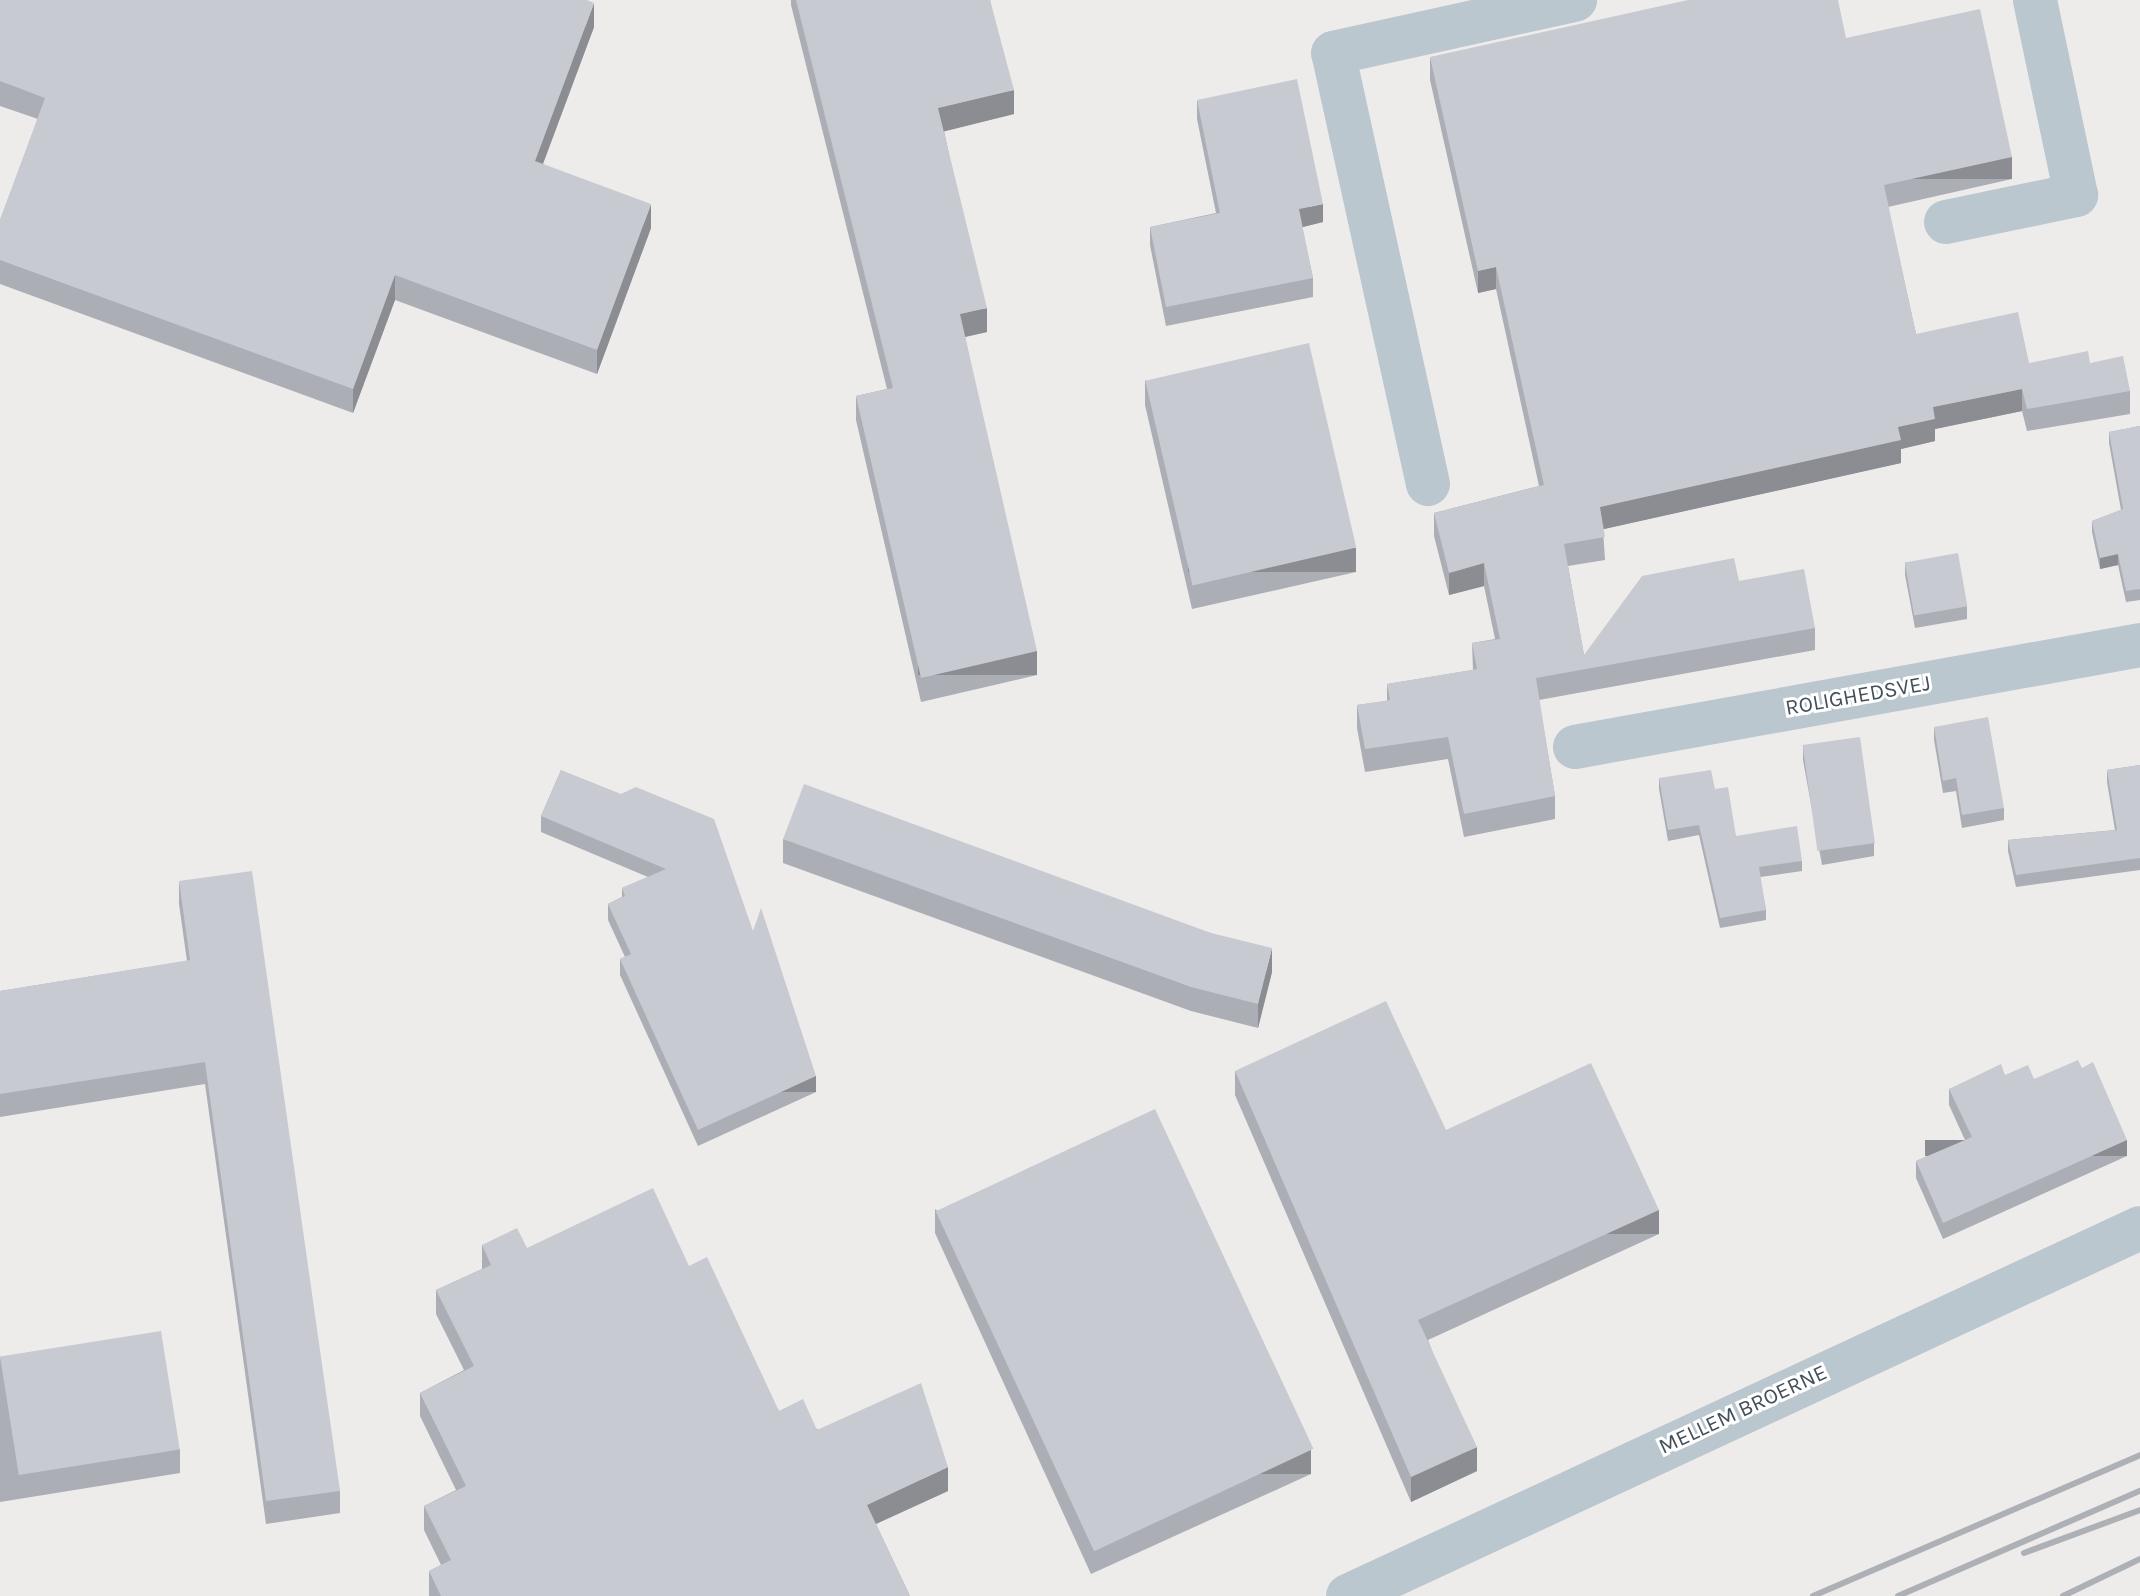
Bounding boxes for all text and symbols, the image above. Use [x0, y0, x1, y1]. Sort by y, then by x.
street label: ROLIGHEDSVEJ [1783, 670, 1933, 722]
street label: MELLEM BROERNE [1655, 1359, 1831, 1461]

